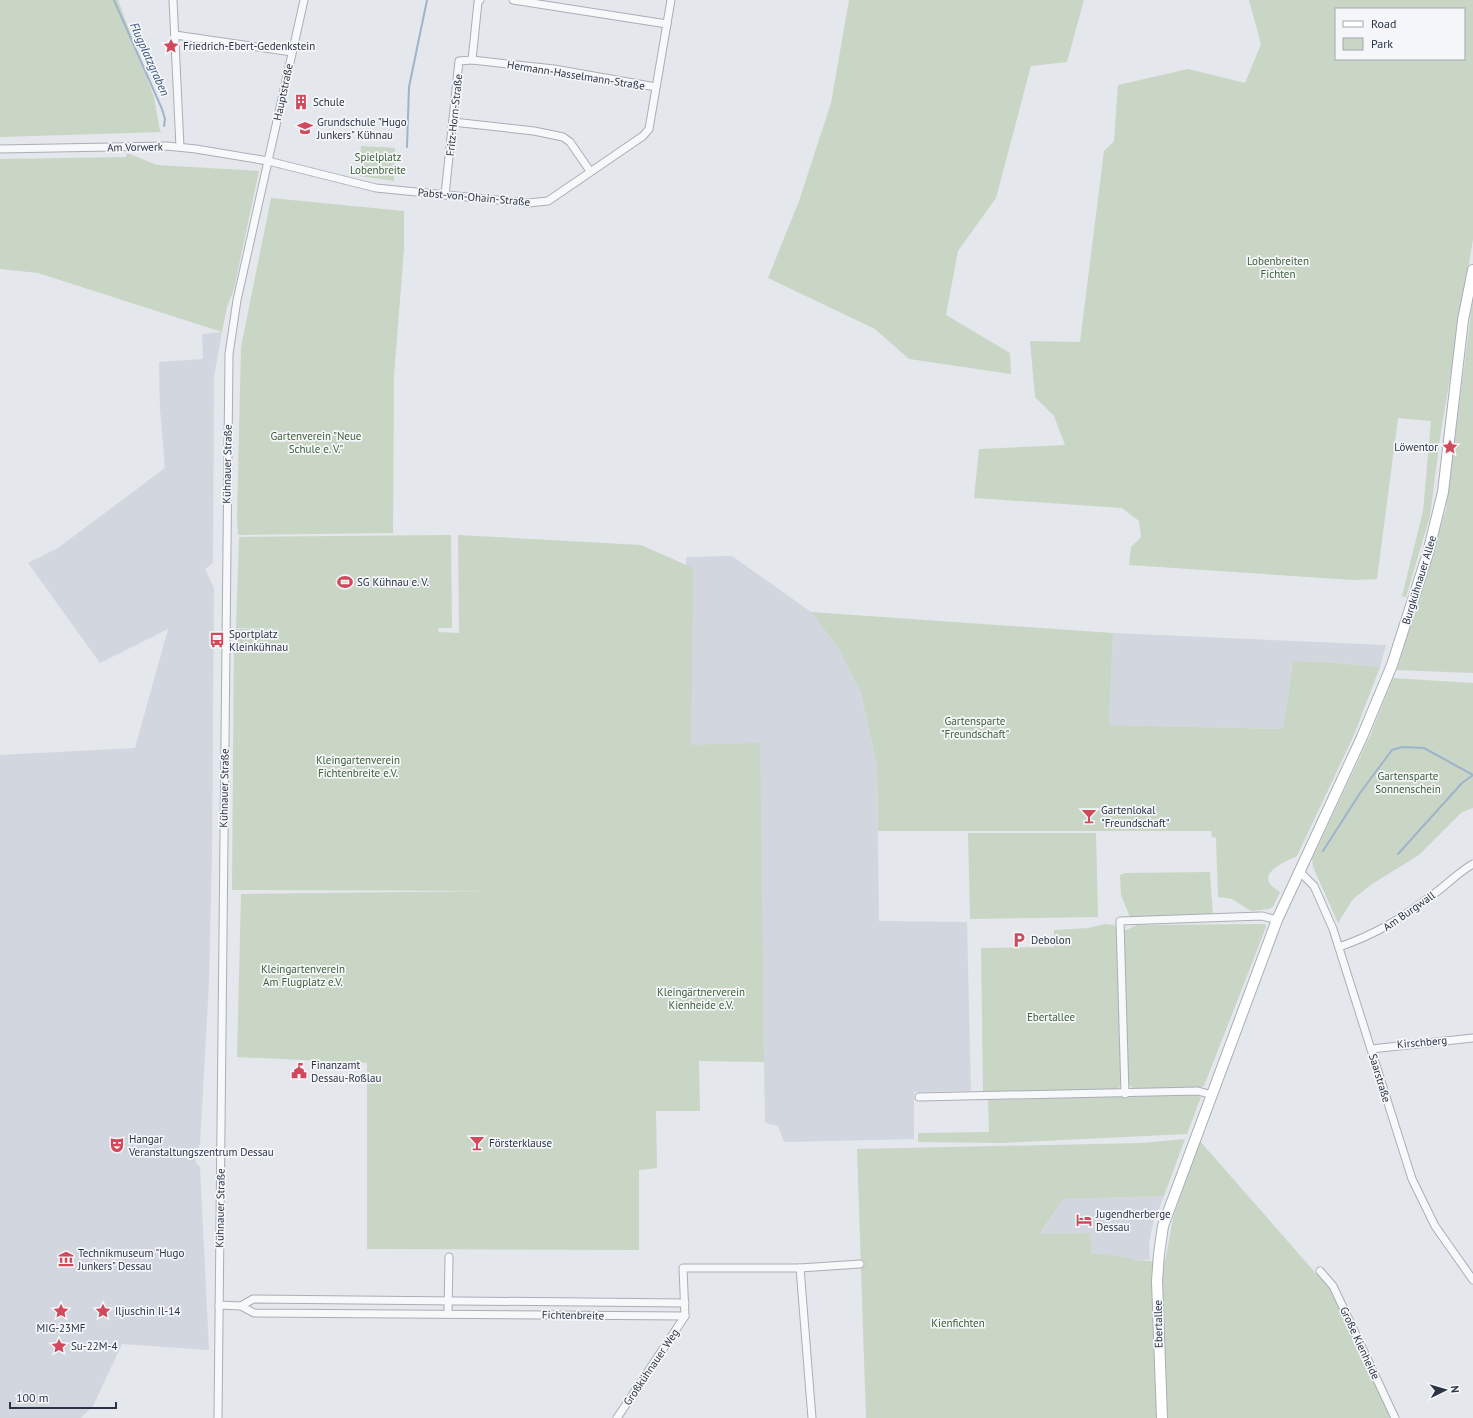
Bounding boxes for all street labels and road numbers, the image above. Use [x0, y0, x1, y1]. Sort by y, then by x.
street label: Hermann-Hasselmann-Straße [506, 57, 646, 93]
street label: Hauptstraße [270, 62, 296, 122]
street label: Fritz-Horn-Straße [443, 73, 465, 157]
street label: Am Vorwerk [107, 140, 164, 154]
street label: Pabst-von-Ohain-Straße [417, 185, 531, 209]
street label: Kühnauer Straße [219, 424, 235, 504]
street label: Burgkühnauer Allee [1399, 533, 1439, 626]
street label: Kühnauer Straße [216, 748, 232, 828]
street label: Am Burgwall [1380, 888, 1438, 934]
street label: Kirschberg [1396, 1033, 1448, 1051]
street label: Saarstraße [1366, 1052, 1394, 1104]
street label: Kühnauer Straße [212, 1168, 228, 1248]
street label: Ebertallee [1151, 1299, 1165, 1348]
street label: Große Kienheide [1337, 1304, 1383, 1382]
street label: Fichtenbreite [542, 1307, 605, 1323]
street label: Großkühnauer Weg [620, 1326, 682, 1408]

